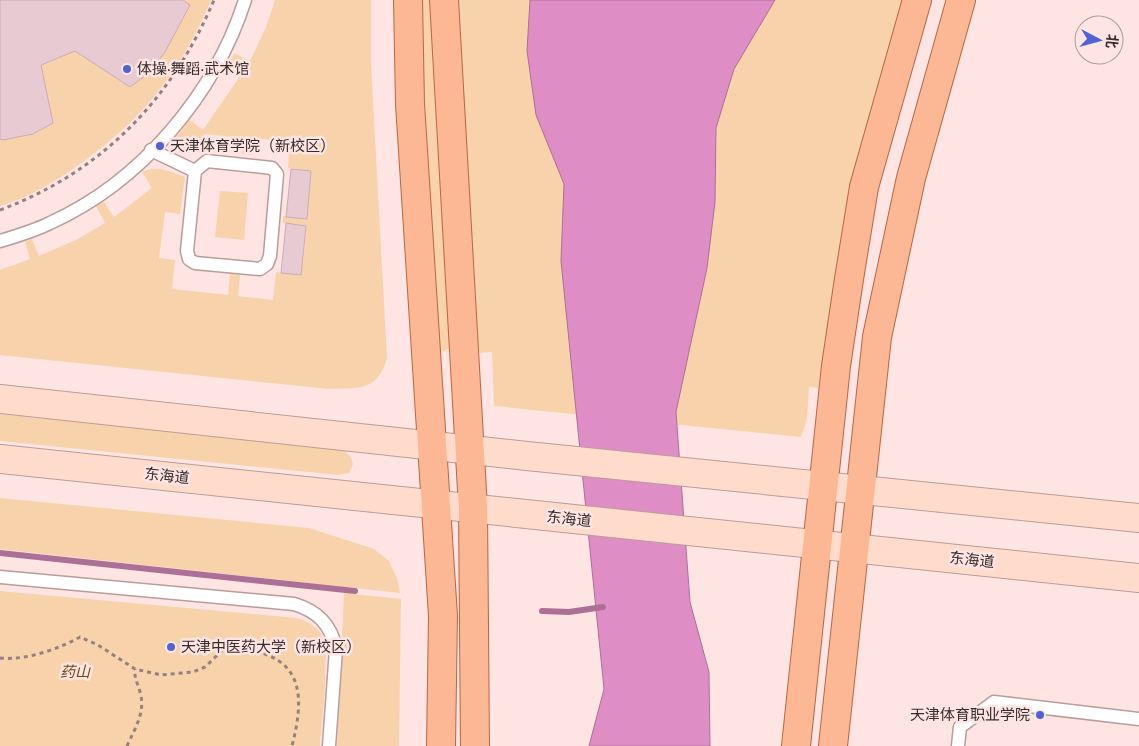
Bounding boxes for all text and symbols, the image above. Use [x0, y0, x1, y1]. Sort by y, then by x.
north arrow [1074, 15, 1124, 65]
text: 北 [1103, 34, 1121, 49]
place label: 体操·舞蹈·武术馆 [137, 61, 249, 77]
marker: 体操·舞蹈·武术馆 [121, 63, 133, 75]
place label: 天津体育学院（新校区） [170, 137, 335, 154]
marker: 天津体育学院（新校区） [154, 140, 166, 152]
street label: 东海道 [144, 466, 190, 486]
street label: 东海道 [546, 509, 592, 529]
street label: 东海道 [949, 550, 995, 570]
place label: 天津中医药大学（新校区） [181, 638, 361, 655]
marker: 天津中医药大学（新校区） [165, 641, 177, 653]
park label: 药山 [60, 664, 91, 680]
place label: 天津体育职业学院 [910, 707, 1030, 723]
marker: 天津体育职业学院 [1034, 709, 1046, 721]

